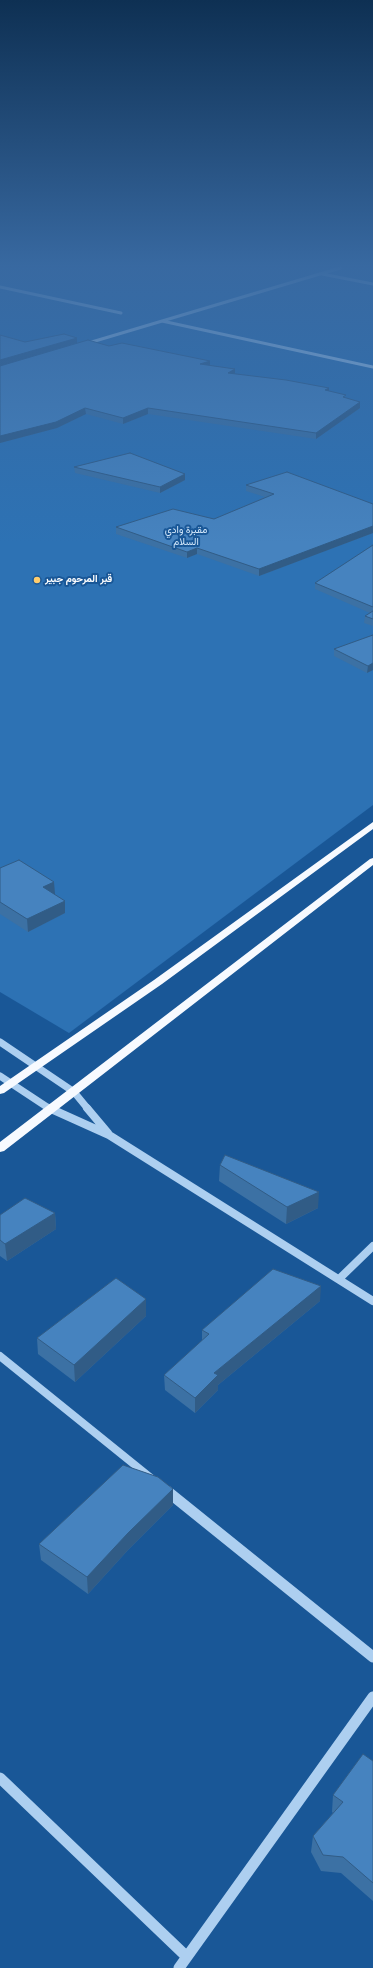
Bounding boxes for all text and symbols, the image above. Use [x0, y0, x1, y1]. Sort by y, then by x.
park label: مقبرة وادي السلام [165, 525, 207, 548]
place label: قبر المرحوم جبير [45, 574, 112, 586]
marker: قبر المرحوم جبير [32, 575, 42, 585]

